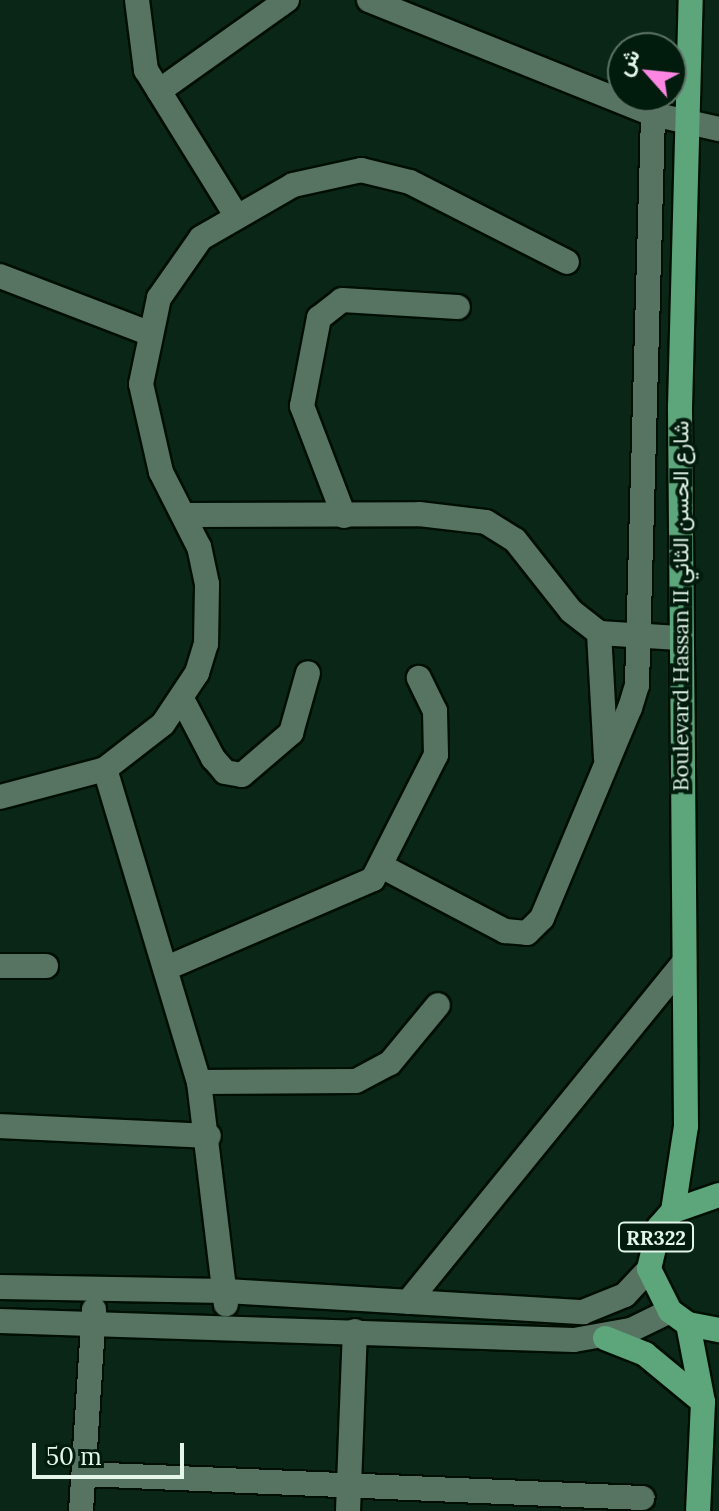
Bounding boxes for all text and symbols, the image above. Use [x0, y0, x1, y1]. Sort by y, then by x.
north arrow [607, 32, 687, 112]
text: ش [609, 44, 646, 80]
street label: Boulevard Hassan II شارع الحسن الثاني [668, 421, 694, 791]
road number: RR322 [618, 1221, 694, 1253]
scale bar [36, 1427, 188, 1477]
text: 50 m [46, 1441, 102, 1472]

